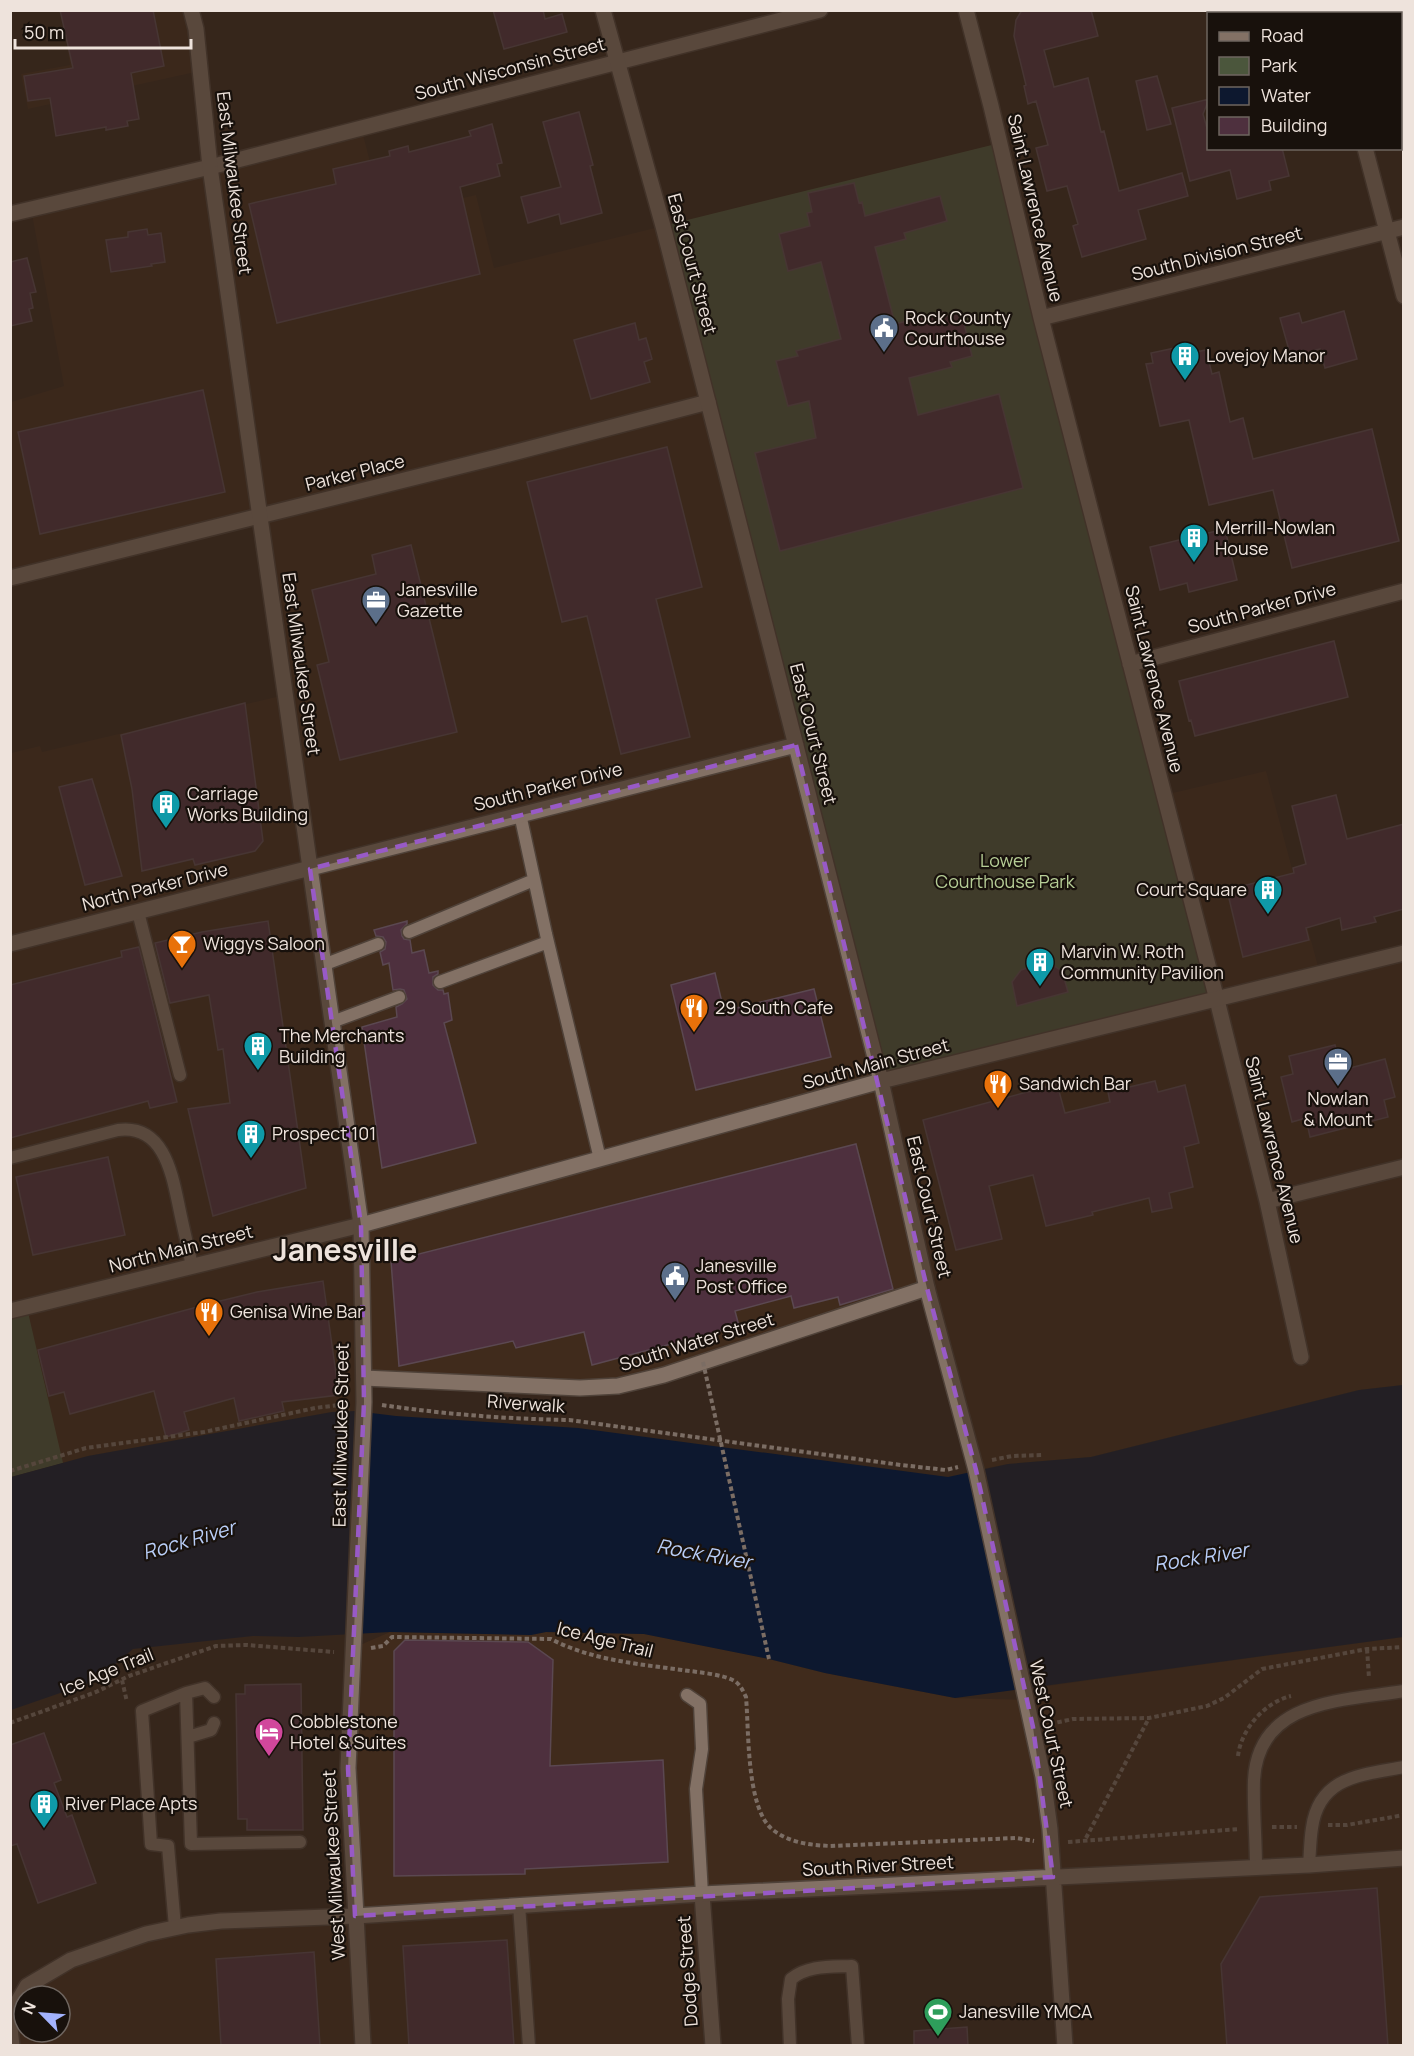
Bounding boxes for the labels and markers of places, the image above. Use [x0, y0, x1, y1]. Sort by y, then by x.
place label: Rock County Courthouse [905, 305, 1011, 350]
public building icon: Rock County Courthouse [868, 312, 900, 354]
building icon: Lovejoy Manor [1169, 340, 1201, 382]
place label: Lovejoy Manor [1206, 343, 1326, 367]
place label: Merrill-Nowlan House [1215, 515, 1335, 560]
building icon: Merrill-Nowlan House [1178, 522, 1210, 564]
place label: Janesville Gazette [397, 577, 478, 622]
office icon: Janesville Gazette [360, 584, 392, 626]
place label: Carriage Works Building [187, 781, 308, 826]
building icon: Carriage Works Building [150, 788, 182, 830]
building icon: Court Square [1252, 874, 1284, 916]
place label: Court Square [1136, 877, 1247, 901]
bar icon: Wiggys Saloon [166, 928, 198, 970]
place label: Wiggys Saloon [203, 931, 325, 955]
place label: Marvin W. Roth Community Pavilion [1061, 939, 1224, 984]
building icon: Marvin W. Roth Community Pavilion [1024, 946, 1056, 988]
restaurant icon: 29 South Cafe [678, 992, 710, 1034]
place label: 29 South Cafe [715, 995, 833, 1019]
place label: The Merchants Building [279, 1023, 405, 1068]
building icon: The Merchants Building [242, 1030, 274, 1072]
office icon: Nowlan & Mount [1322, 1046, 1354, 1088]
restaurant icon: Sandwich Bar [982, 1068, 1014, 1110]
place label: Sandwich Bar [1019, 1071, 1132, 1095]
place label: Nowlan & Mount [1303, 1086, 1373, 1131]
building icon: Prospect 101 [235, 1118, 267, 1160]
place label: Prospect 101 [272, 1121, 376, 1145]
place label: Janesville Post Office [696, 1253, 787, 1298]
public building icon: Janesville Post Office [659, 1260, 691, 1302]
restaurant icon: Genisa Wine Bar [193, 1296, 225, 1338]
place label: Genisa Wine Bar [230, 1299, 364, 1323]
place label: Cobblestone Hotel & Suites [290, 1709, 406, 1754]
hotel icon: Cobblestone Hotel & Suites [253, 1716, 285, 1758]
building icon: River Place Apts [28, 1788, 60, 1830]
place label: River Place Apts [65, 1791, 198, 1815]
sports icon: Janesville YMCA [922, 1996, 954, 2038]
place label: Janesville YMCA [959, 1999, 1093, 2023]

